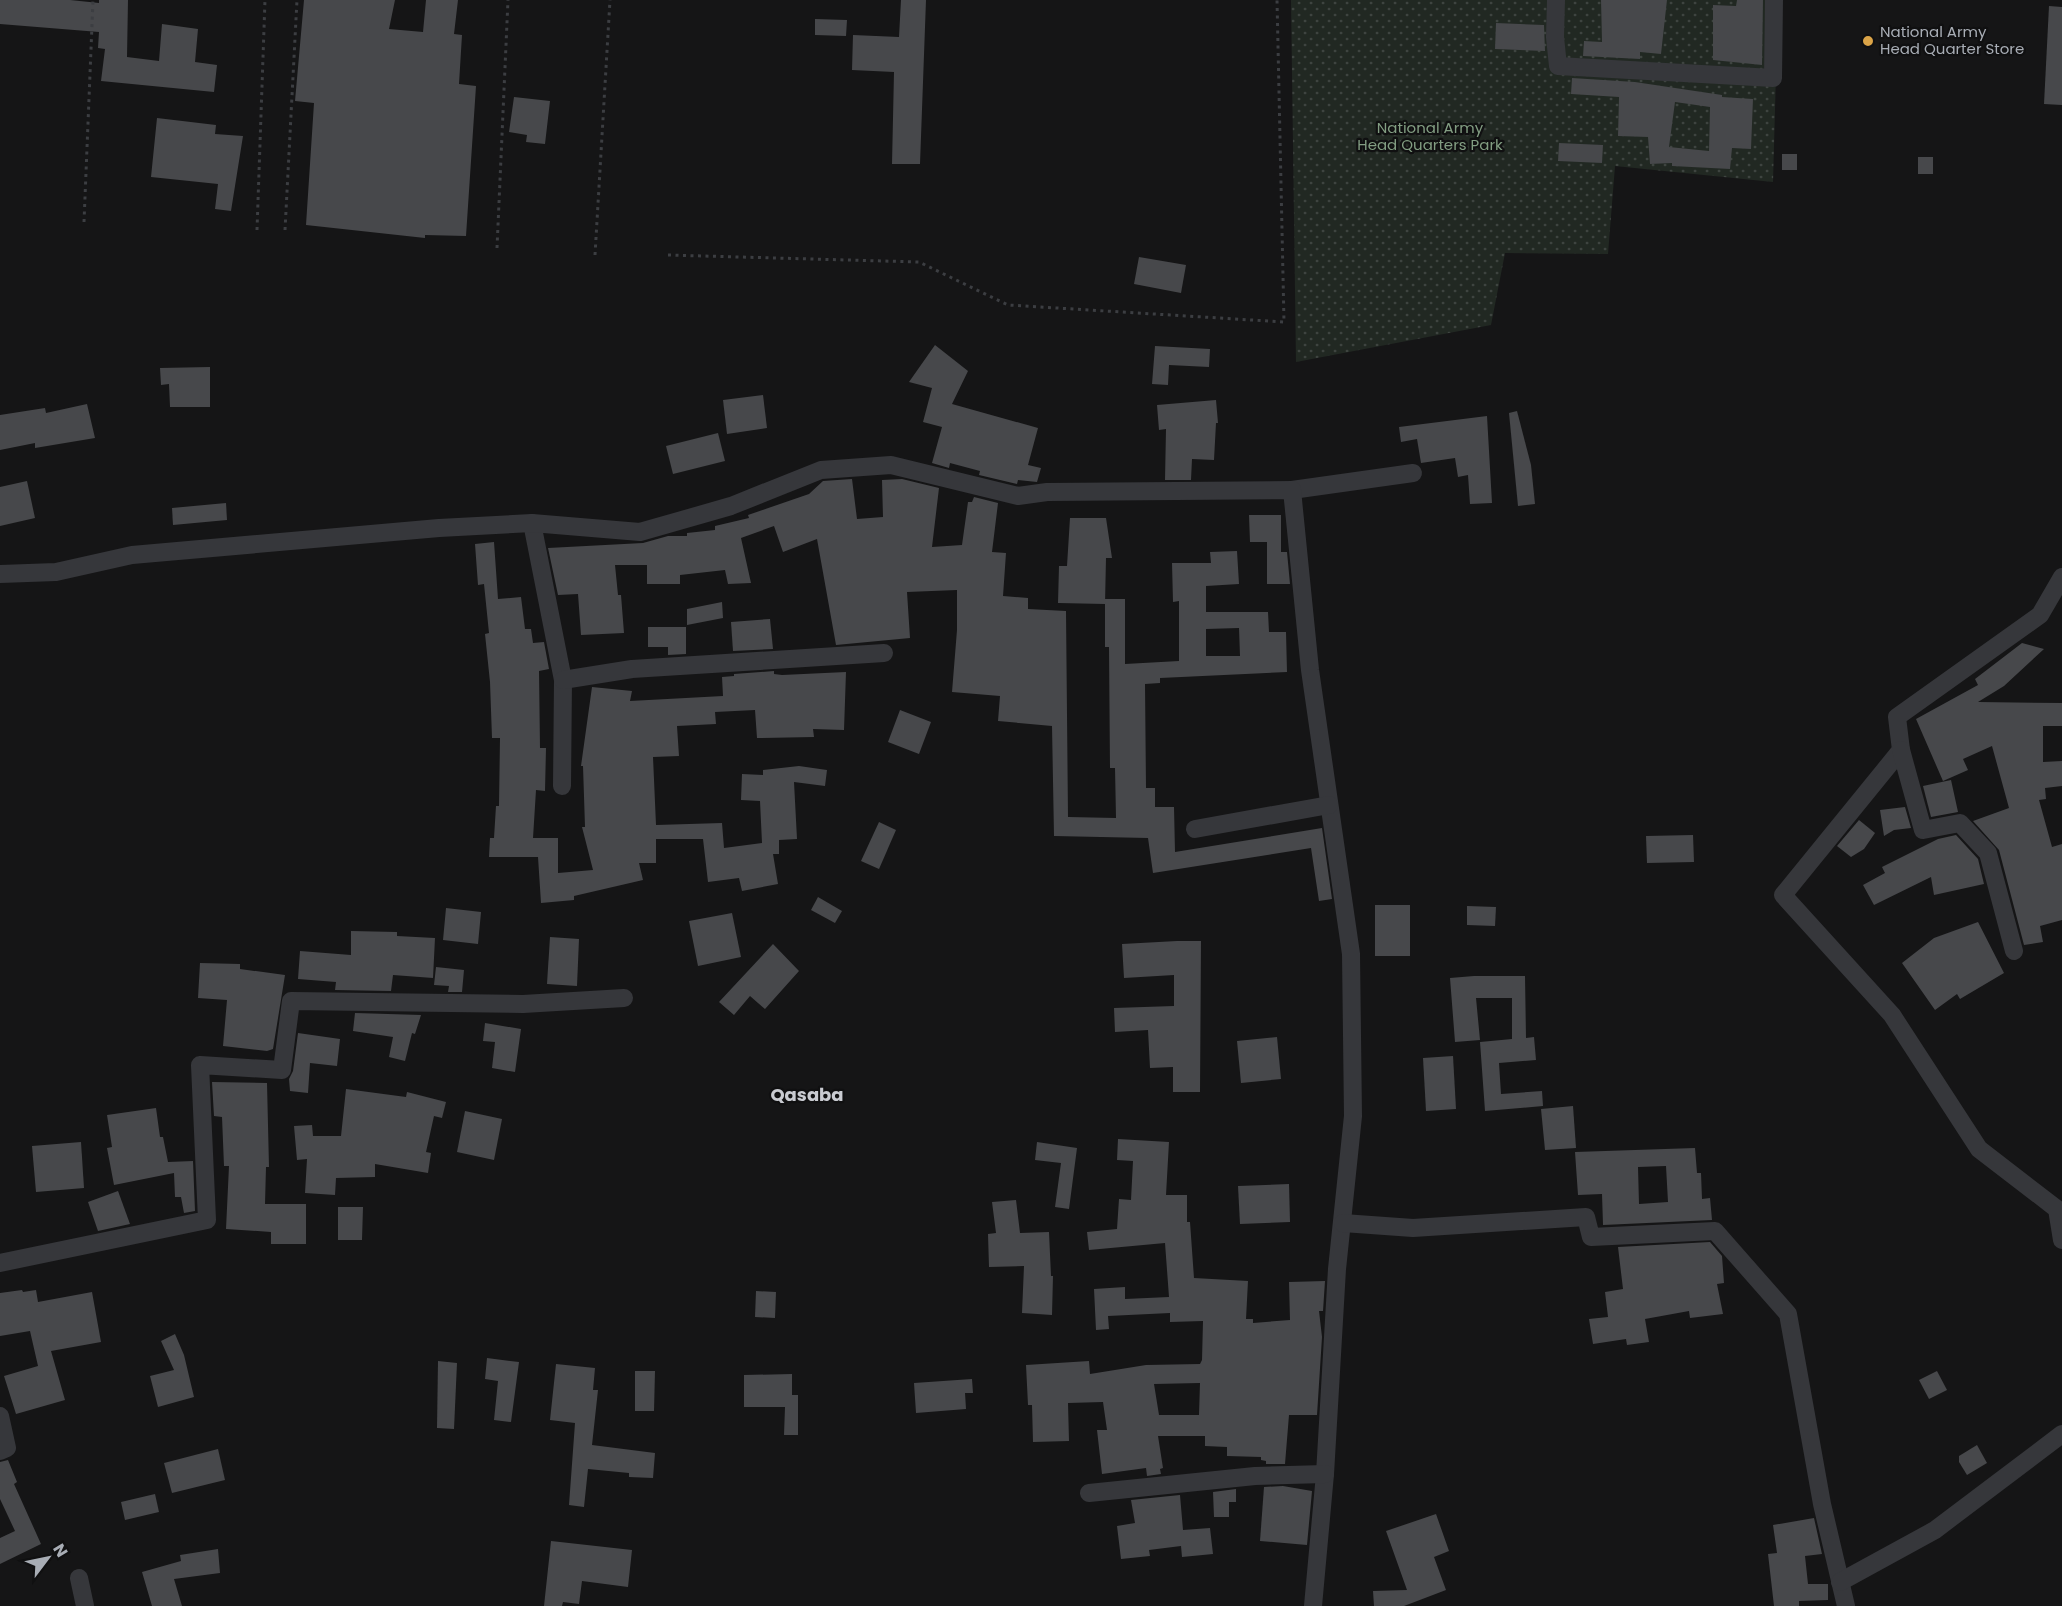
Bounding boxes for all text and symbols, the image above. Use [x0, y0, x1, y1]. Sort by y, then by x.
place label: National Army Head Quarter Store [1880, 21, 2024, 59]
marker: National Army Head Quarter Store [1861, 34, 1875, 48]
park label: National Army Head Quarters Park [1357, 117, 1503, 155]
district label: Qasaba [770, 1082, 844, 1107]
north arrow [18, 1528, 78, 1588]
text: N [47, 1539, 73, 1562]

